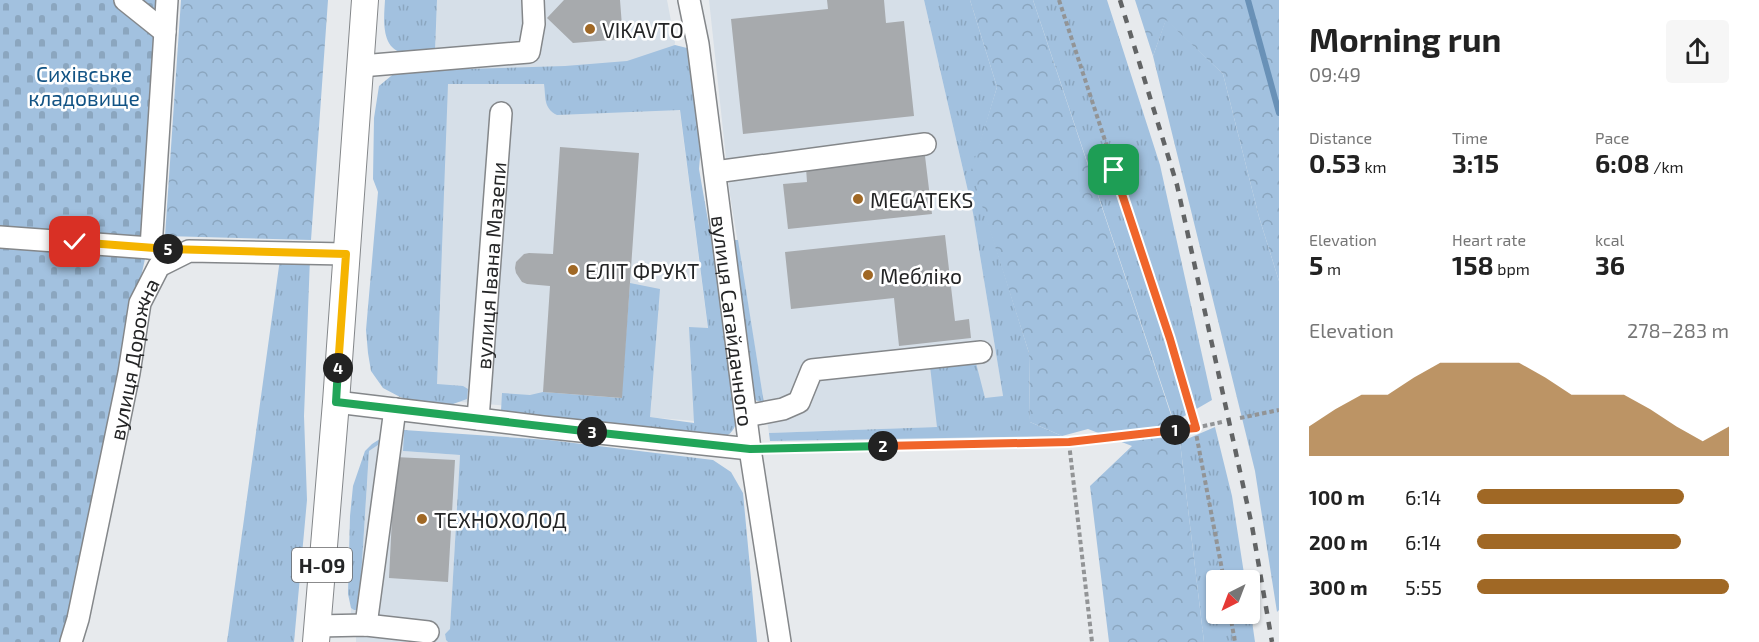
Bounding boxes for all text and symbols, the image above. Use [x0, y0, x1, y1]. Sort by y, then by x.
place label: VIKAVTO [602, 17, 684, 42]
text: Morning run [1309, 19, 1501, 59]
button: share [1666, 20, 1729, 83]
marker: VIKAVTO [583, 22, 597, 36]
park label: Сихівське кладовище [28, 61, 140, 110]
text: 09:49 [1309, 62, 1361, 86]
text: Distance [1309, 128, 1372, 147]
text: Time [1452, 128, 1488, 147]
text: Pace [1595, 128, 1629, 147]
pin [1088, 144, 1139, 195]
text: 0.53 [1309, 147, 1361, 178]
text: 3:15 [1452, 147, 1499, 178]
text: 6:08 [1595, 147, 1650, 178]
icon: arrive [1097, 153, 1130, 186]
text: km [1361, 157, 1387, 176]
text: /km [1650, 157, 1684, 176]
street label: вулиця Івана Мазепи [469, 161, 510, 370]
place label: MEGATEKS [870, 187, 973, 212]
marker: MEGATEKS [851, 192, 865, 206]
street label: вулиця Сагайдачного [708, 214, 759, 428]
pin [49, 216, 100, 267]
icon: check [58, 225, 91, 258]
text: Elevation [1309, 230, 1377, 249]
text: Heart rate [1452, 230, 1526, 249]
text: kcal [1595, 230, 1624, 249]
pin: 5 [153, 234, 183, 264]
text: 5 [164, 239, 172, 258]
text: 5 [1309, 249, 1323, 280]
text: 158 [1452, 249, 1494, 280]
text: 36 [1595, 249, 1625, 280]
place label: ЕЛІТ ФРУКТ [585, 258, 699, 283]
text: m [1323, 259, 1341, 278]
text: bpm [1494, 259, 1530, 278]
marker: ЕЛІТ ФРУКТ [566, 263, 580, 277]
place label: Мебліко [880, 263, 962, 288]
marker: Мебліко [861, 268, 875, 282]
street label: вулиця Дорожна [103, 273, 163, 442]
text: Elevation [1309, 318, 1394, 342]
text: 278–283 m [1627, 318, 1729, 342]
pin: 4 [323, 353, 353, 383]
text: 4 [333, 358, 343, 377]
pin: 1 [1160, 415, 1190, 445]
pin: 3 [577, 417, 607, 447]
text: 1 [1172, 420, 1178, 439]
text: 3 [587, 422, 597, 441]
pin: 2 [868, 431, 898, 461]
text: 2 [878, 436, 888, 455]
text: 100 m [1309, 485, 1365, 509]
text: 6:14 [1405, 485, 1441, 509]
place label: ТЕХНОХОЛОД [434, 507, 567, 532]
marker: ТЕХНОХОЛОД [415, 512, 429, 526]
text: 200 m [1309, 530, 1368, 554]
text: 6:14 [1405, 530, 1441, 554]
road number: Н-09 [292, 548, 352, 582]
north arrow [1206, 570, 1260, 624]
map controls [1206, 570, 1260, 624]
text: 300 m [1309, 575, 1368, 599]
text: 5:55 [1405, 575, 1442, 599]

